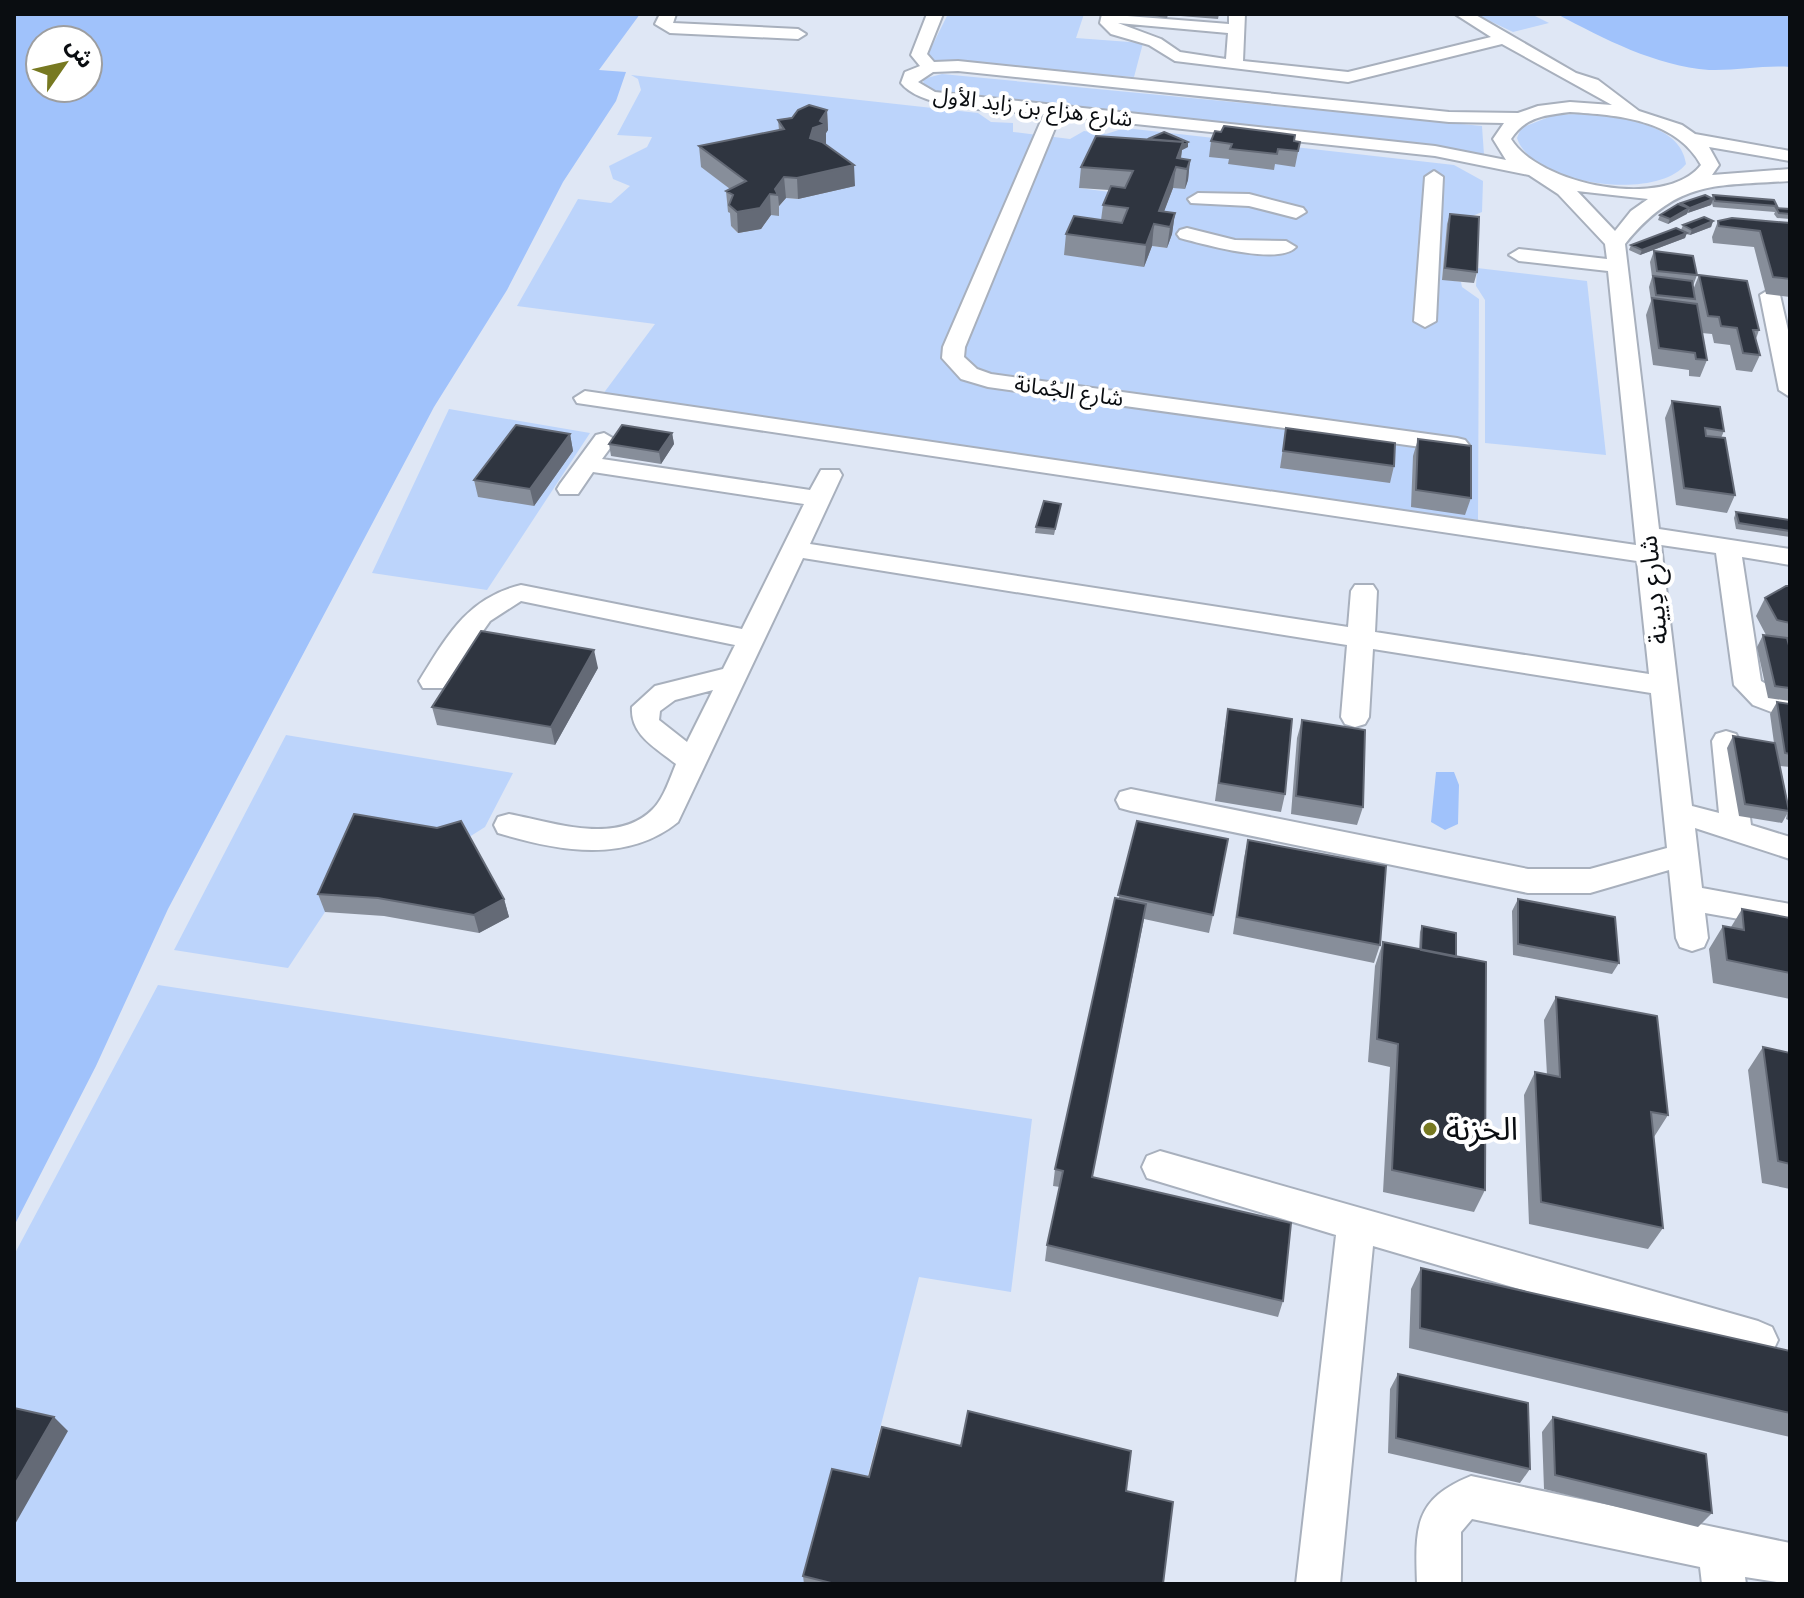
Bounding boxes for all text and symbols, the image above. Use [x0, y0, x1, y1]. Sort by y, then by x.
north arrow [24, 24, 104, 104]
text: ش [61, 34, 99, 73]
street label: شارع هزاع بن زايد الأول [931, 82, 1134, 136]
street label: شارع الجُمانة [1012, 371, 1125, 415]
street label: شارع دِيينة [1632, 534, 1678, 646]
place label: الخزنة [1446, 1111, 1518, 1148]
marker: الخزنة [1421, 1120, 1439, 1138]

